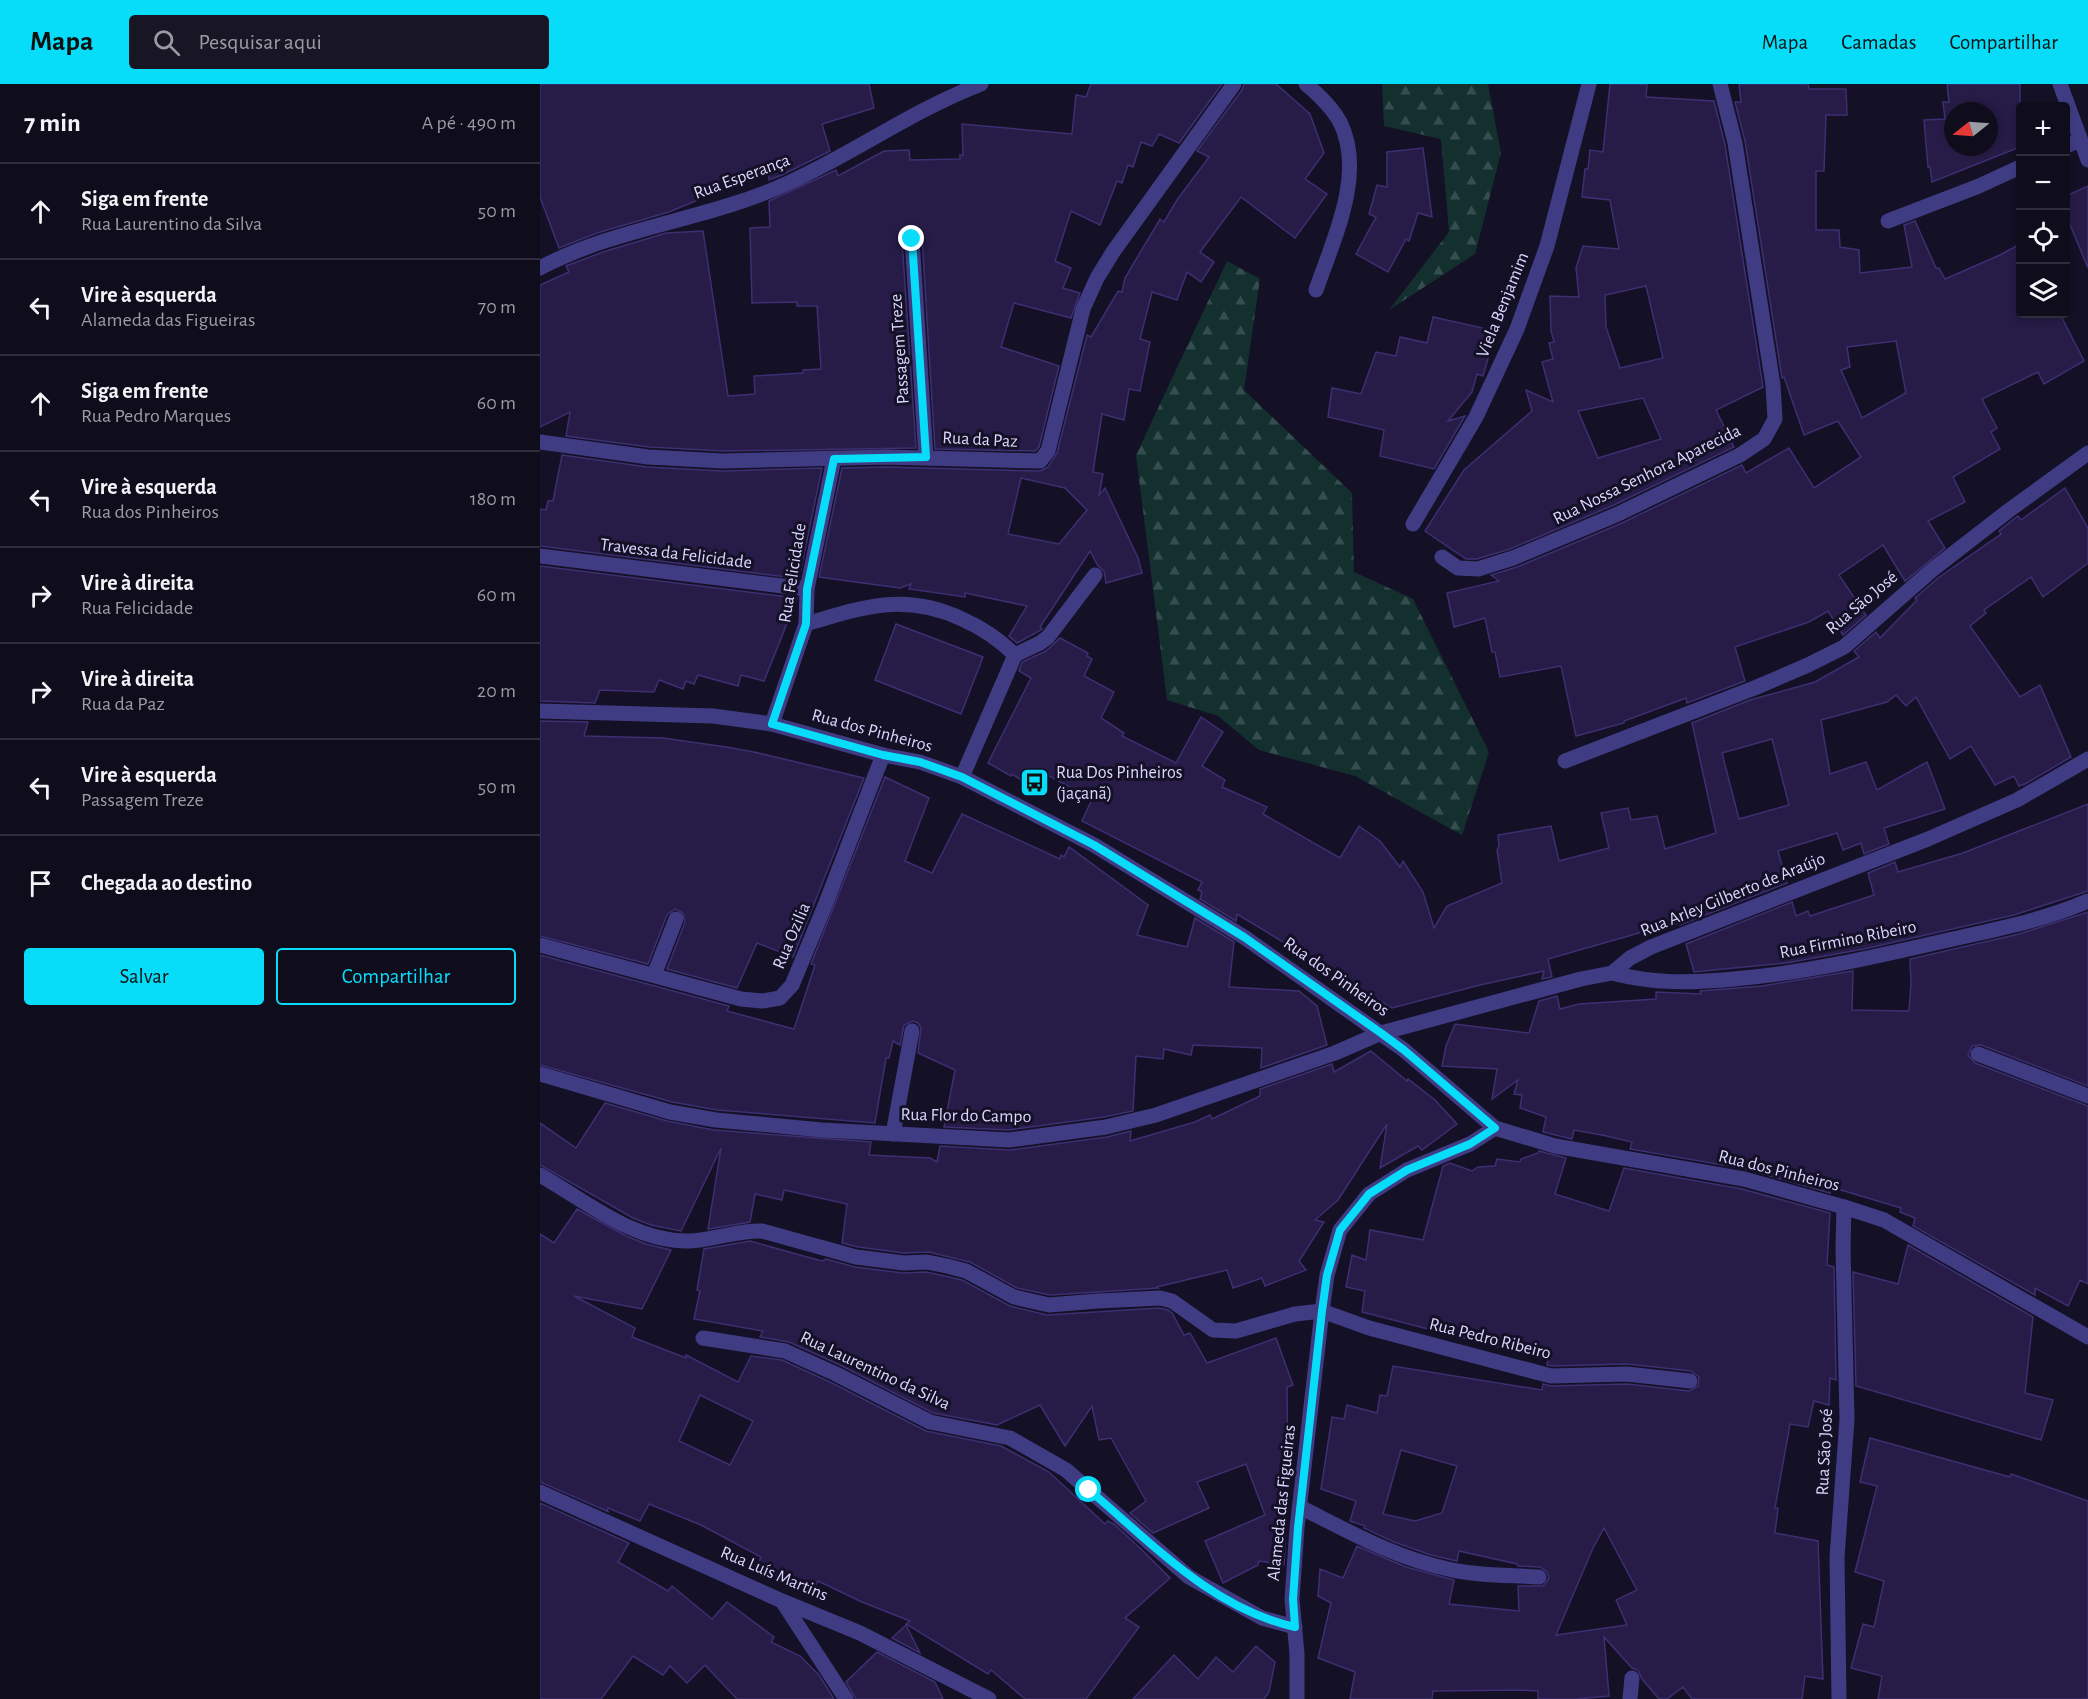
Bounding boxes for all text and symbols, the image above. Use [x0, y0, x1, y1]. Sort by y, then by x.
search box [129, 15, 549, 69]
icon: search [150, 26, 183, 59]
text: Mapa [30, 28, 93, 56]
text: Pesquisar aqui [198, 31, 322, 53]
text: Mapa [1762, 32, 1808, 53]
text: Camadas [1841, 32, 1916, 53]
text: Compartilhar [1949, 32, 2058, 53]
north arrow [1944, 102, 1998, 156]
map controls [2016, 102, 2070, 318]
button: + [2016, 102, 2070, 156]
text: 7 min [24, 110, 81, 136]
text: A pé · 490 m [422, 113, 516, 133]
street label: Rua Esperança [691, 151, 793, 203]
button: − [2016, 156, 2070, 210]
text: Siga em frente [81, 188, 208, 210]
icon: ahead [24, 195, 57, 228]
text: 50 m [478, 201, 516, 221]
button: locate [2016, 210, 2070, 264]
text: Rua Laurentino da Silva [81, 214, 262, 234]
route end [898, 225, 924, 251]
street label: Viela Benjamim [1474, 250, 1532, 360]
button: layers [2016, 264, 2070, 318]
text: Vire à esquerda [81, 284, 217, 306]
icon: left [24, 291, 57, 324]
street label: Passagem Treze [887, 293, 913, 405]
text: 70 m [478, 297, 516, 317]
text: Alameda das Figueiras [81, 310, 255, 330]
text: Siga em frente [81, 380, 208, 402]
icon: ahead [24, 387, 57, 420]
text: 60 m [477, 393, 516, 413]
text: Rua Pedro Marques [81, 406, 231, 426]
street label: Rua Nossa Senhora Aparecida [1550, 422, 1744, 528]
street label: Rua da Paz [942, 429, 1018, 451]
text: Vire à esquerda [81, 476, 217, 498]
icon: left [24, 483, 57, 516]
text: 180 m [470, 489, 516, 509]
text: Rua dos Pinheiros [81, 502, 219, 522]
street label: Rua Felicidade [776, 522, 810, 624]
street label: Travessa da Felicidade [599, 536, 753, 572]
street label: Rua São José [1823, 568, 1901, 638]
text: Vire à direita [81, 572, 194, 594]
icon: right [24, 579, 57, 612]
text: 60 m [477, 585, 516, 605]
text: Rua Felicidade [81, 598, 193, 618]
text: Vire à direita [81, 668, 194, 690]
icon: right [24, 675, 57, 708]
text: 20 m [477, 681, 516, 701]
text: Rua da Paz [81, 694, 165, 714]
street label: Rua dos Pinheiros [810, 706, 934, 756]
text: Vire à esquerda [81, 764, 217, 786]
place label: Rua Dos Pinheiros (jaçanã) [1056, 764, 1183, 803]
bus stop icon: Rua Dos Pinheiros (jaçanã) [1019, 767, 1051, 799]
icon: left [24, 771, 57, 804]
text: 50 m [478, 777, 516, 797]
text: Passagem Treze [81, 790, 204, 810]
street label: Rua Arley Gilberto de Araújo [1638, 850, 1828, 940]
icon: arrive [24, 867, 57, 900]
text: Chegada ao destino [81, 872, 252, 894]
street label: Rua Ozilia [770, 900, 814, 972]
street label: Rua Firmino Ribeiro [1778, 918, 1918, 962]
street label: Rua dos Pinheiros [1280, 934, 1392, 1020]
button: Salvar [24, 948, 264, 1005]
button: Compartilhar [276, 948, 516, 1005]
street label: Rua Flor do Campo [900, 1106, 1032, 1126]
street label: Rua dos Pinheiros [1717, 1147, 1841, 1195]
street label: Rua Pedro Ribeiro [1427, 1315, 1553, 1363]
street label: Rua Laurentino da Silva [797, 1328, 953, 1414]
street label: Rua São José [1814, 1408, 1836, 1496]
street label: Alameda das Figueiras [1265, 1424, 1299, 1582]
route start [1075, 1476, 1101, 1502]
street label: Rua Luís Martins [718, 1543, 830, 1605]

